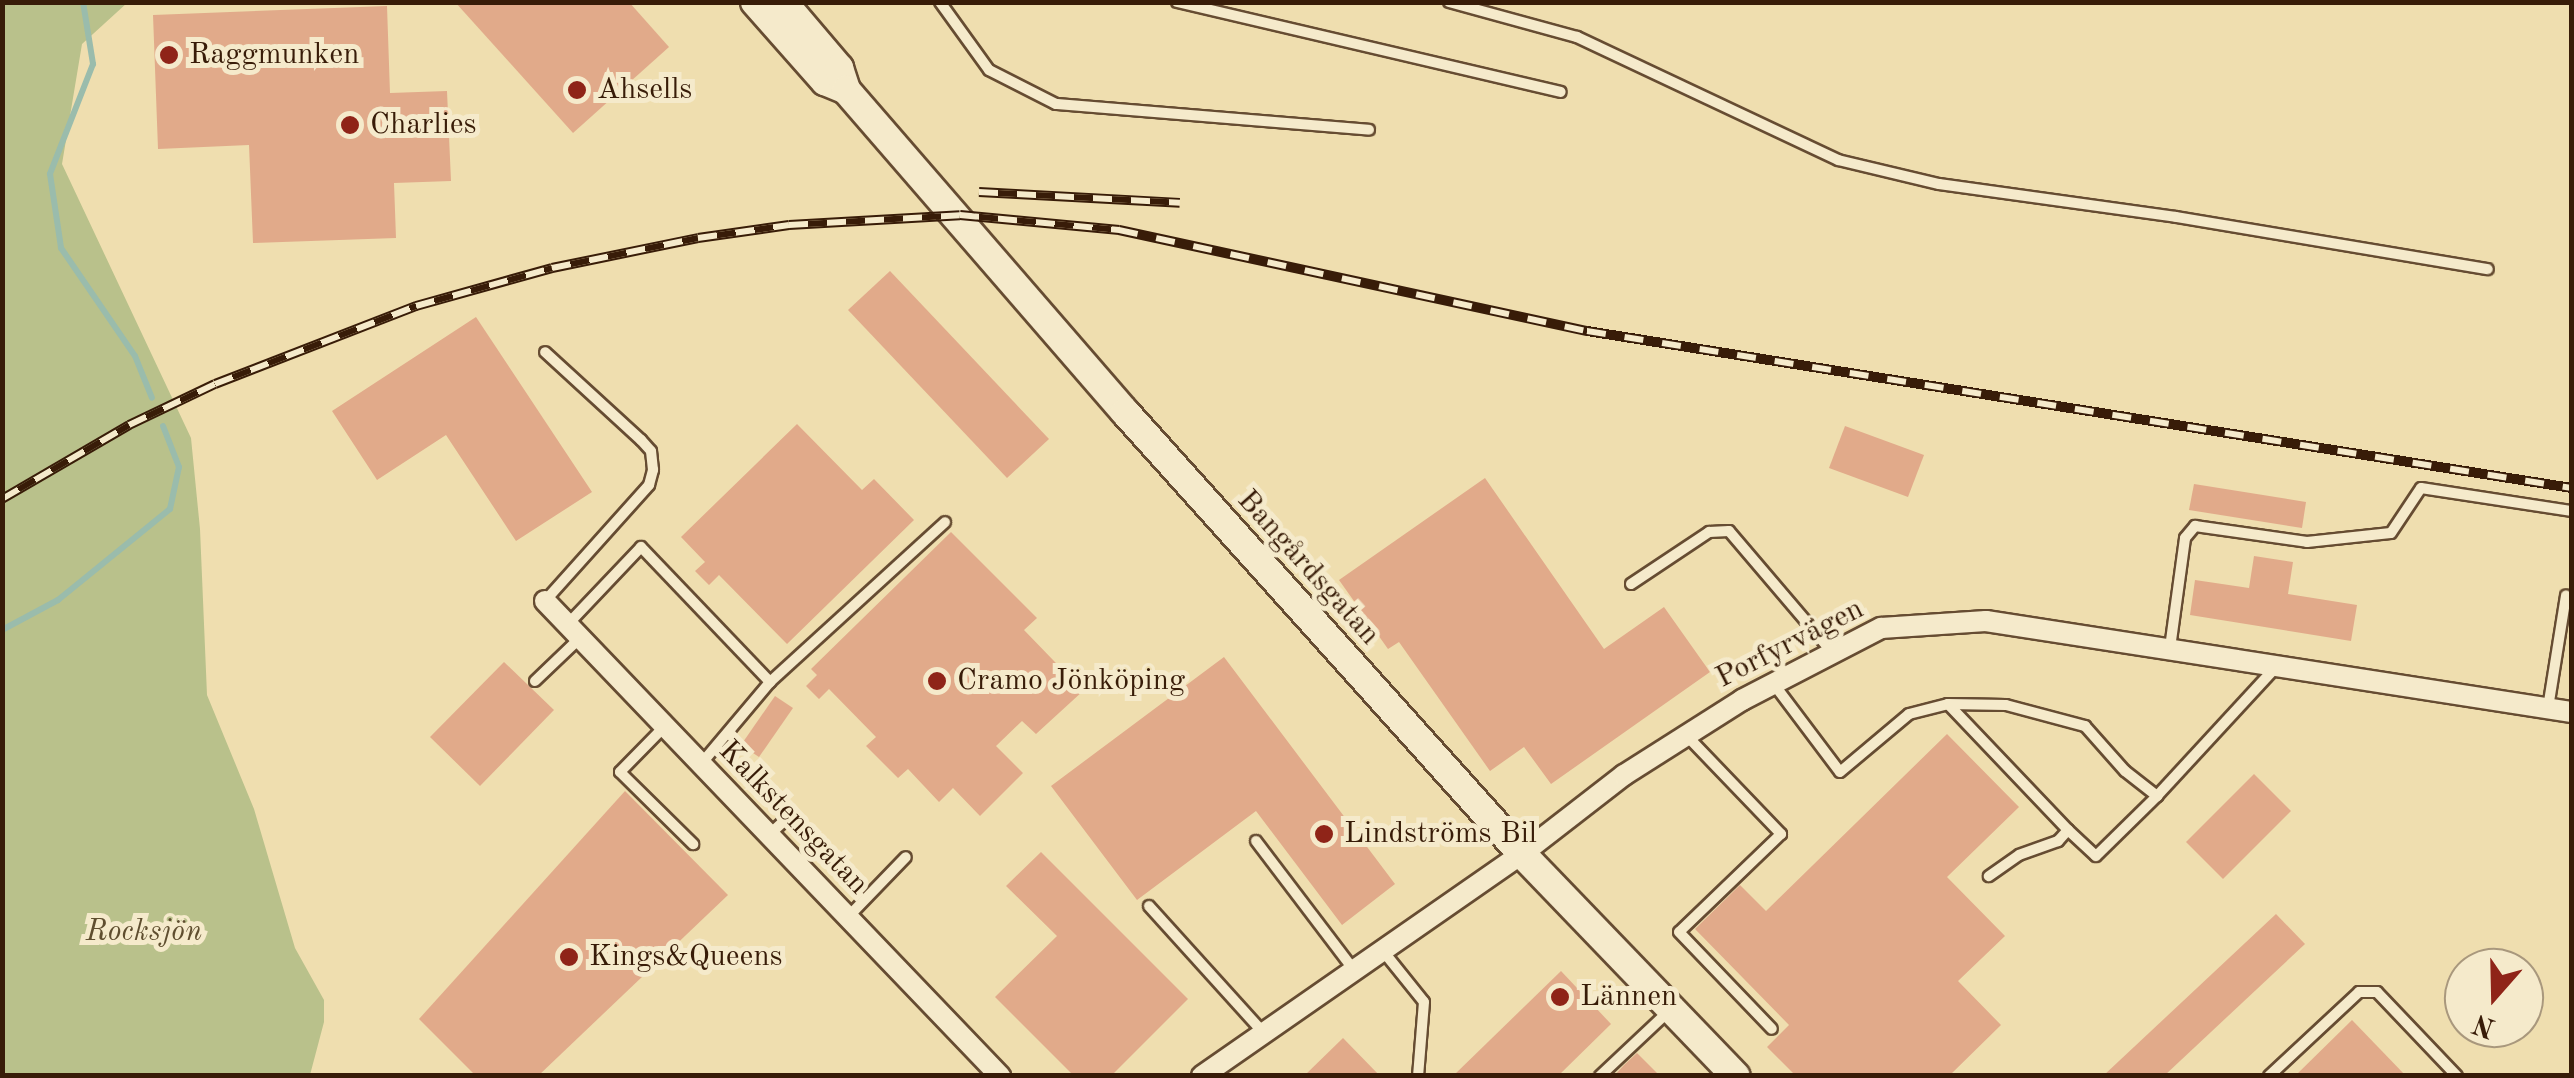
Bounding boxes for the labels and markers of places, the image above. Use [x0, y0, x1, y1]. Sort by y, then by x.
place label: Raggmunken [189, 37, 359, 73]
marker: Raggmunken [158, 44, 180, 66]
place label: Ahsells [597, 72, 692, 108]
marker: Ahsells [566, 79, 588, 101]
place label: Charlies [370, 107, 477, 143]
marker: Charlies [339, 114, 361, 136]
place label: Cramo Jönköping [957, 663, 1185, 699]
marker: Cramo Jönköping [926, 670, 948, 692]
place label: Lindströms Bil [1344, 816, 1537, 852]
marker: Lindströms Bil [1313, 823, 1335, 845]
place label: Kings&Queens [589, 939, 783, 975]
marker: Kings&Queens [558, 946, 580, 968]
place label: Lännen [1580, 979, 1677, 1015]
marker: Lännen [1549, 986, 1571, 1008]

